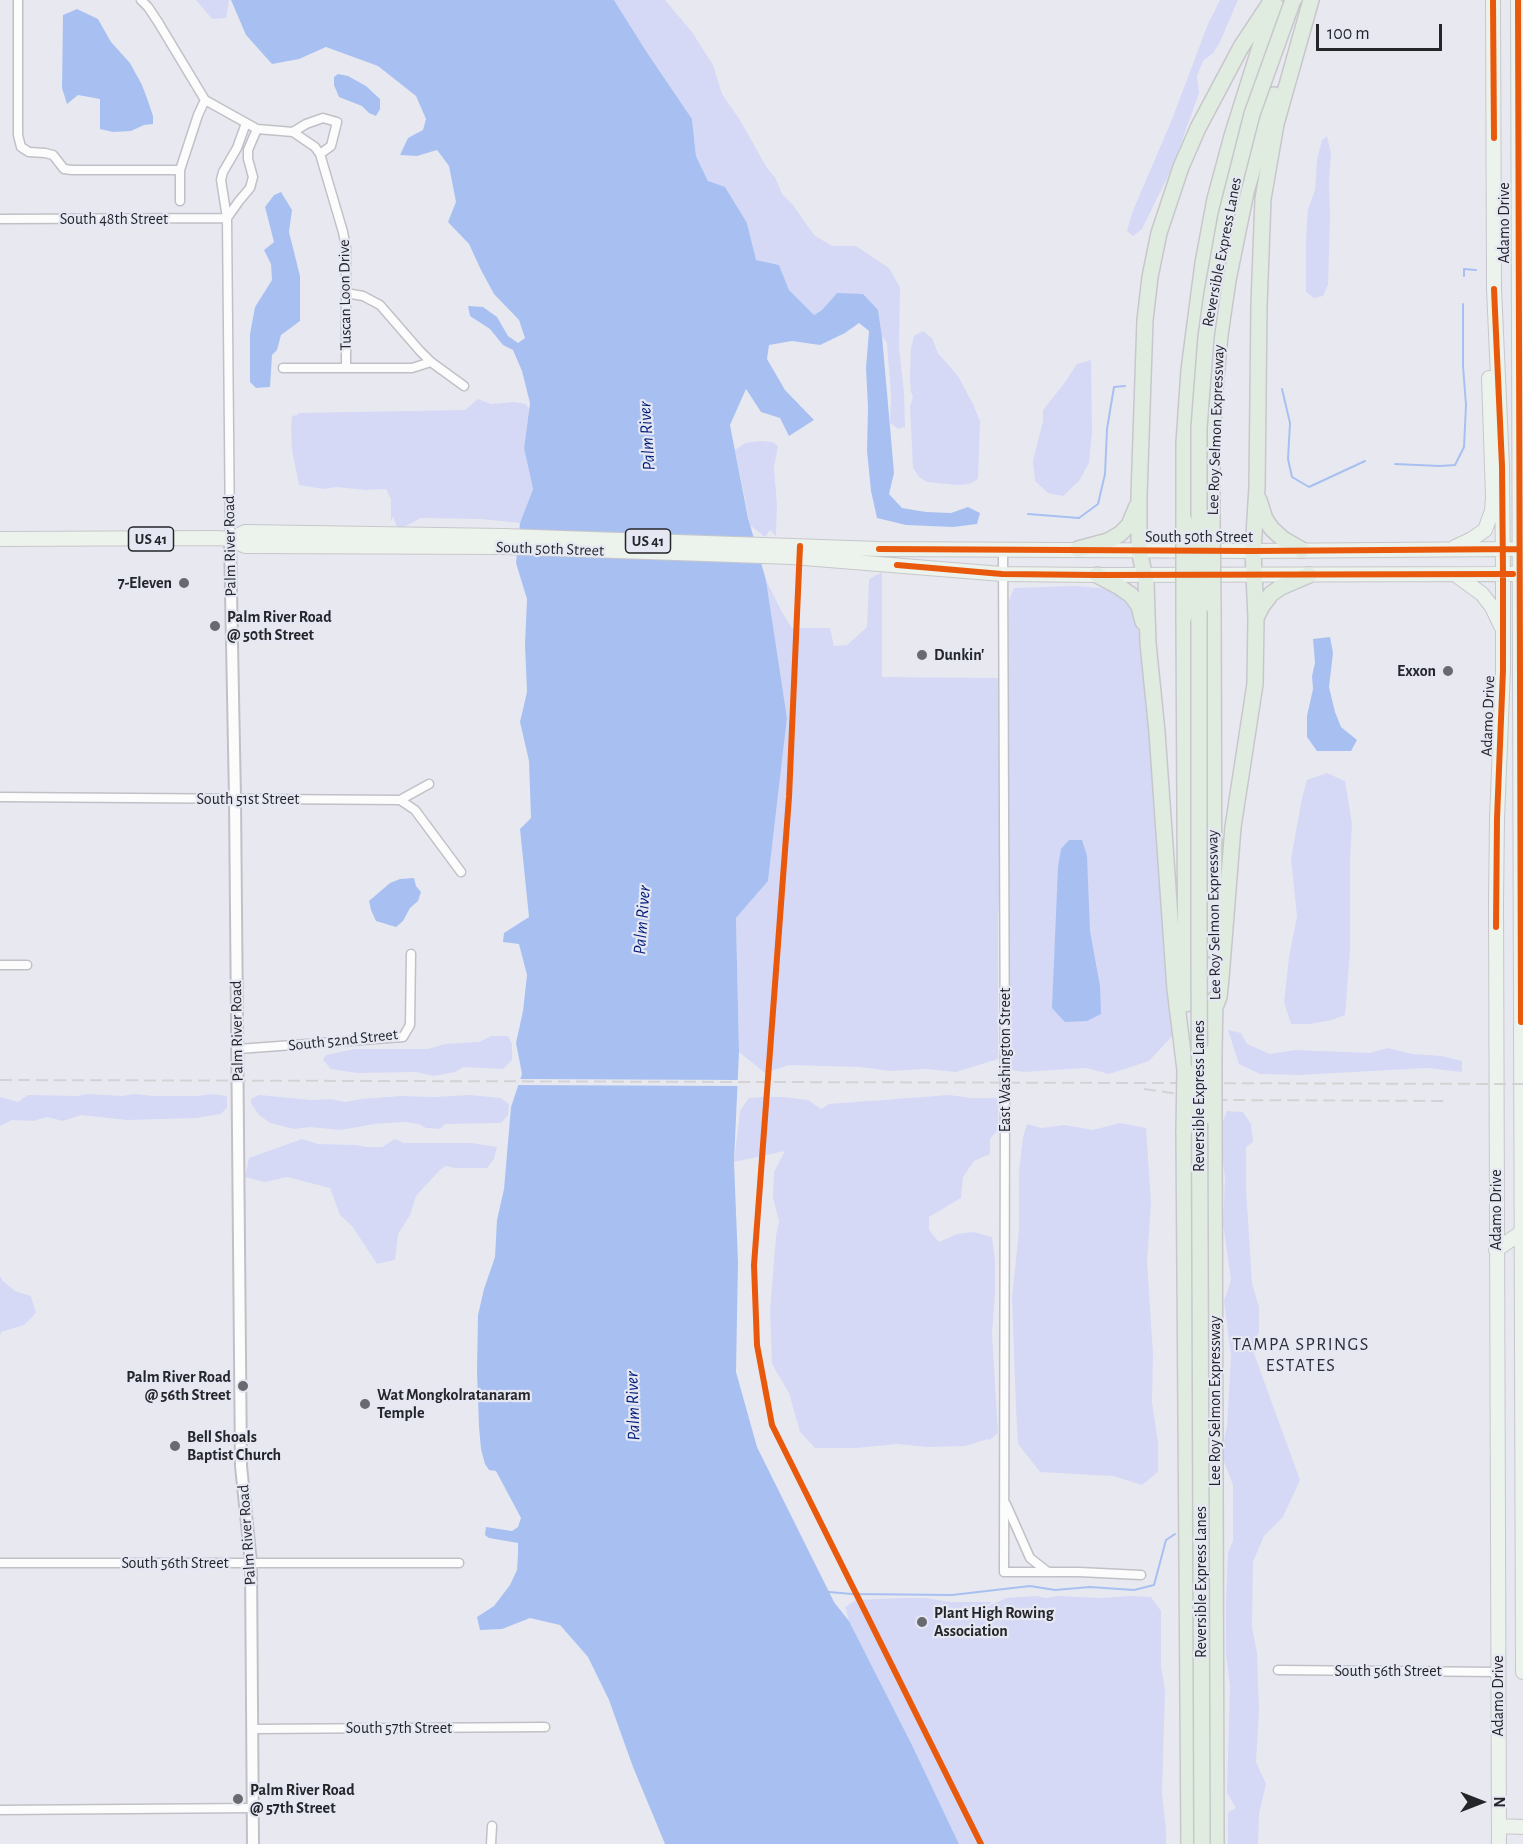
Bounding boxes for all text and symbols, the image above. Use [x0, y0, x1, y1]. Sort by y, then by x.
scale bar [1319, 12, 1445, 50]
text: 100 m [1327, 25, 1370, 43]
street label: Reversible Express Lanes [1198, 176, 1246, 328]
street label: Adamo Drive [1494, 182, 1514, 264]
street label: South 48th Street [60, 209, 168, 229]
street label: Tuscan Loon Drive [334, 239, 356, 351]
street label: Lee Roy Selmon Expressway [1203, 344, 1229, 516]
water label: Palm River [634, 401, 660, 471]
street label: Palm River Road [220, 495, 240, 597]
road number: US 41 [128, 527, 174, 551]
street label: South 50th Street [1145, 527, 1253, 547]
road number: US 41 [626, 529, 670, 553]
street label: South 50th Street [496, 538, 604, 560]
place label: 7-Eleven [118, 573, 172, 593]
marker: 7-Eleven [177, 576, 191, 590]
place label: Palm River Road @ 50th Street [227, 607, 332, 645]
marker: Palm River Road @ 50th Street [208, 619, 222, 633]
place label: Dunkin' [934, 645, 984, 665]
marker: Dunkin' [915, 648, 929, 662]
place label: Exxon [1397, 661, 1436, 681]
marker: Exxon [1441, 664, 1455, 678]
street label: Adamo Drive [1477, 675, 1499, 757]
street label: South 51st Street [197, 789, 299, 809]
street label: Lee Roy Selmon Expressway [1203, 829, 1225, 1001]
water label: Palm River [629, 885, 655, 955]
street label: Palm River Road [227, 980, 247, 1082]
street label: East Washington Street [995, 988, 1015, 1132]
street label: Reversible Express Lanes [1189, 1020, 1209, 1172]
street label: South 52nd Street [287, 1025, 399, 1055]
street label: Adamo Drive [1486, 1169, 1506, 1251]
street label: Lee Roy Selmon Expressway [1205, 1316, 1225, 1486]
district label: TAMPA SPRINGS ESTATES [1232, 1334, 1370, 1376]
place label: Palm River Road @ 56th Street [126, 1367, 231, 1405]
water label: Palm River [621, 1371, 645, 1441]
marker: Palm River Road @ 56th Street [236, 1379, 250, 1393]
place label: Wat Mongkolratanaram Temple [377, 1385, 531, 1423]
marker: Wat Mongkolratanaram Temple [358, 1397, 372, 1411]
place label: Bell Shoals Baptist Church [187, 1427, 281, 1465]
marker: Bell Shoals Baptist Church [168, 1439, 182, 1453]
street label: Palm River Road [234, 1484, 260, 1586]
street label: Reversible Express Lanes [1191, 1506, 1211, 1658]
street label: South 56th Street [121, 1553, 229, 1573]
place label: Plant High Rowing Association [934, 1603, 1054, 1641]
marker: Plant High Rowing Association [915, 1615, 929, 1629]
street label: Adamo Drive [1488, 1655, 1508, 1737]
street label: South 56th Street [1334, 1661, 1442, 1681]
street label: South 57th Street [346, 1718, 452, 1738]
north arrow [1451, 1772, 1511, 1832]
place label: Palm River Road @ 57th Street [250, 1780, 355, 1818]
marker: Palm River Road @ 57th Street [231, 1792, 245, 1806]
text: N [1491, 1796, 1507, 1808]

